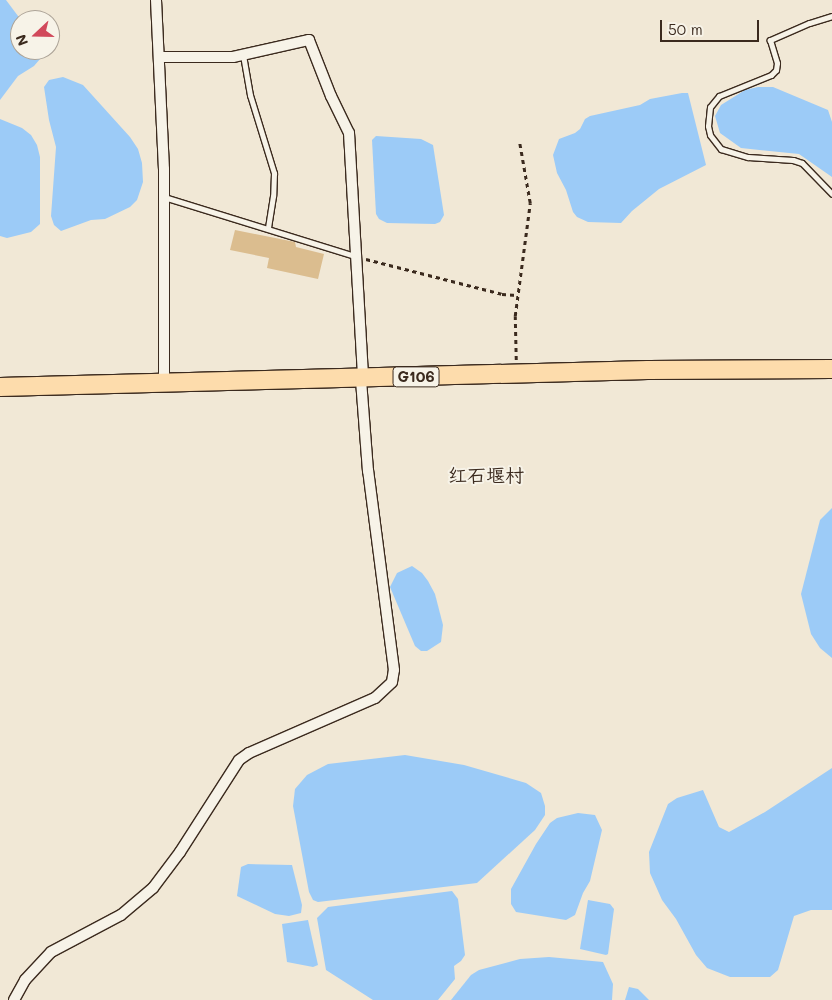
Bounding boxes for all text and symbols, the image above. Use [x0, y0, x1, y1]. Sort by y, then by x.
north arrow [10, 10, 60, 60]
scale bar [662, 10, 761, 42]
text: 50 m [668, 19, 703, 39]
text: N [11, 32, 32, 49]
road number: G106 [392, 364, 440, 390]
district label: 红石堰村 [448, 464, 524, 486]

